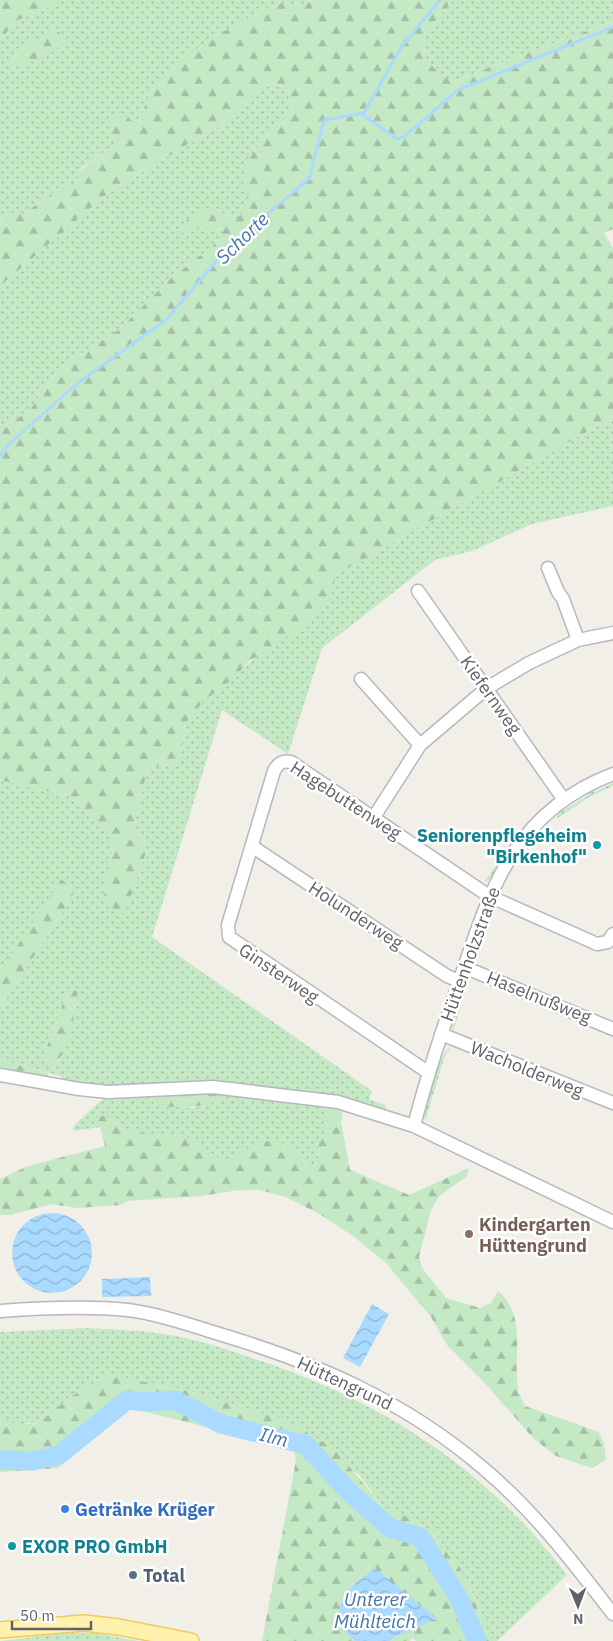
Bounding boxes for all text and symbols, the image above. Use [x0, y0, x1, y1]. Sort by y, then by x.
water label: Schorte [211, 207, 274, 269]
street label: Kiefernweg [455, 651, 527, 739]
street label: Hagebuttenweg [286, 756, 406, 845]
place label: Seniorenpflegeheim "Birkenhof" [417, 824, 587, 868]
marker: Seniorenpflegeheim "Birkenhof" [591, 839, 603, 851]
street label: Holunderweg [304, 876, 408, 954]
street label: Hüttenholzstraße [435, 883, 505, 1024]
street label: Ginsterweg [235, 938, 324, 1008]
street label: Haselnußweg [483, 966, 595, 1029]
street label: Wacholderweg [467, 1036, 587, 1102]
place label: Kindergarten Hüttengrund [479, 1213, 591, 1257]
marker: Kindergarten Hüttengrund [463, 1228, 475, 1240]
street label: Hüttengrund [294, 1351, 396, 1415]
water label: Ilm [257, 1422, 291, 1452]
place label: Getränke Krüger [75, 1498, 215, 1521]
marker: Getränke Krüger [59, 1503, 71, 1515]
place label: EXOR PRO GmbH [22, 1535, 168, 1558]
marker: EXOR PRO GmbH [6, 1540, 18, 1552]
place label: Total [143, 1564, 186, 1587]
marker: Total [127, 1569, 139, 1581]
north arrow [553, 1581, 603, 1631]
water label: Unterer Mühlteich [334, 1587, 416, 1633]
scale bar [12, 1598, 91, 1630]
text: 50 m [20, 1606, 55, 1625]
text: N [573, 1610, 583, 1628]

